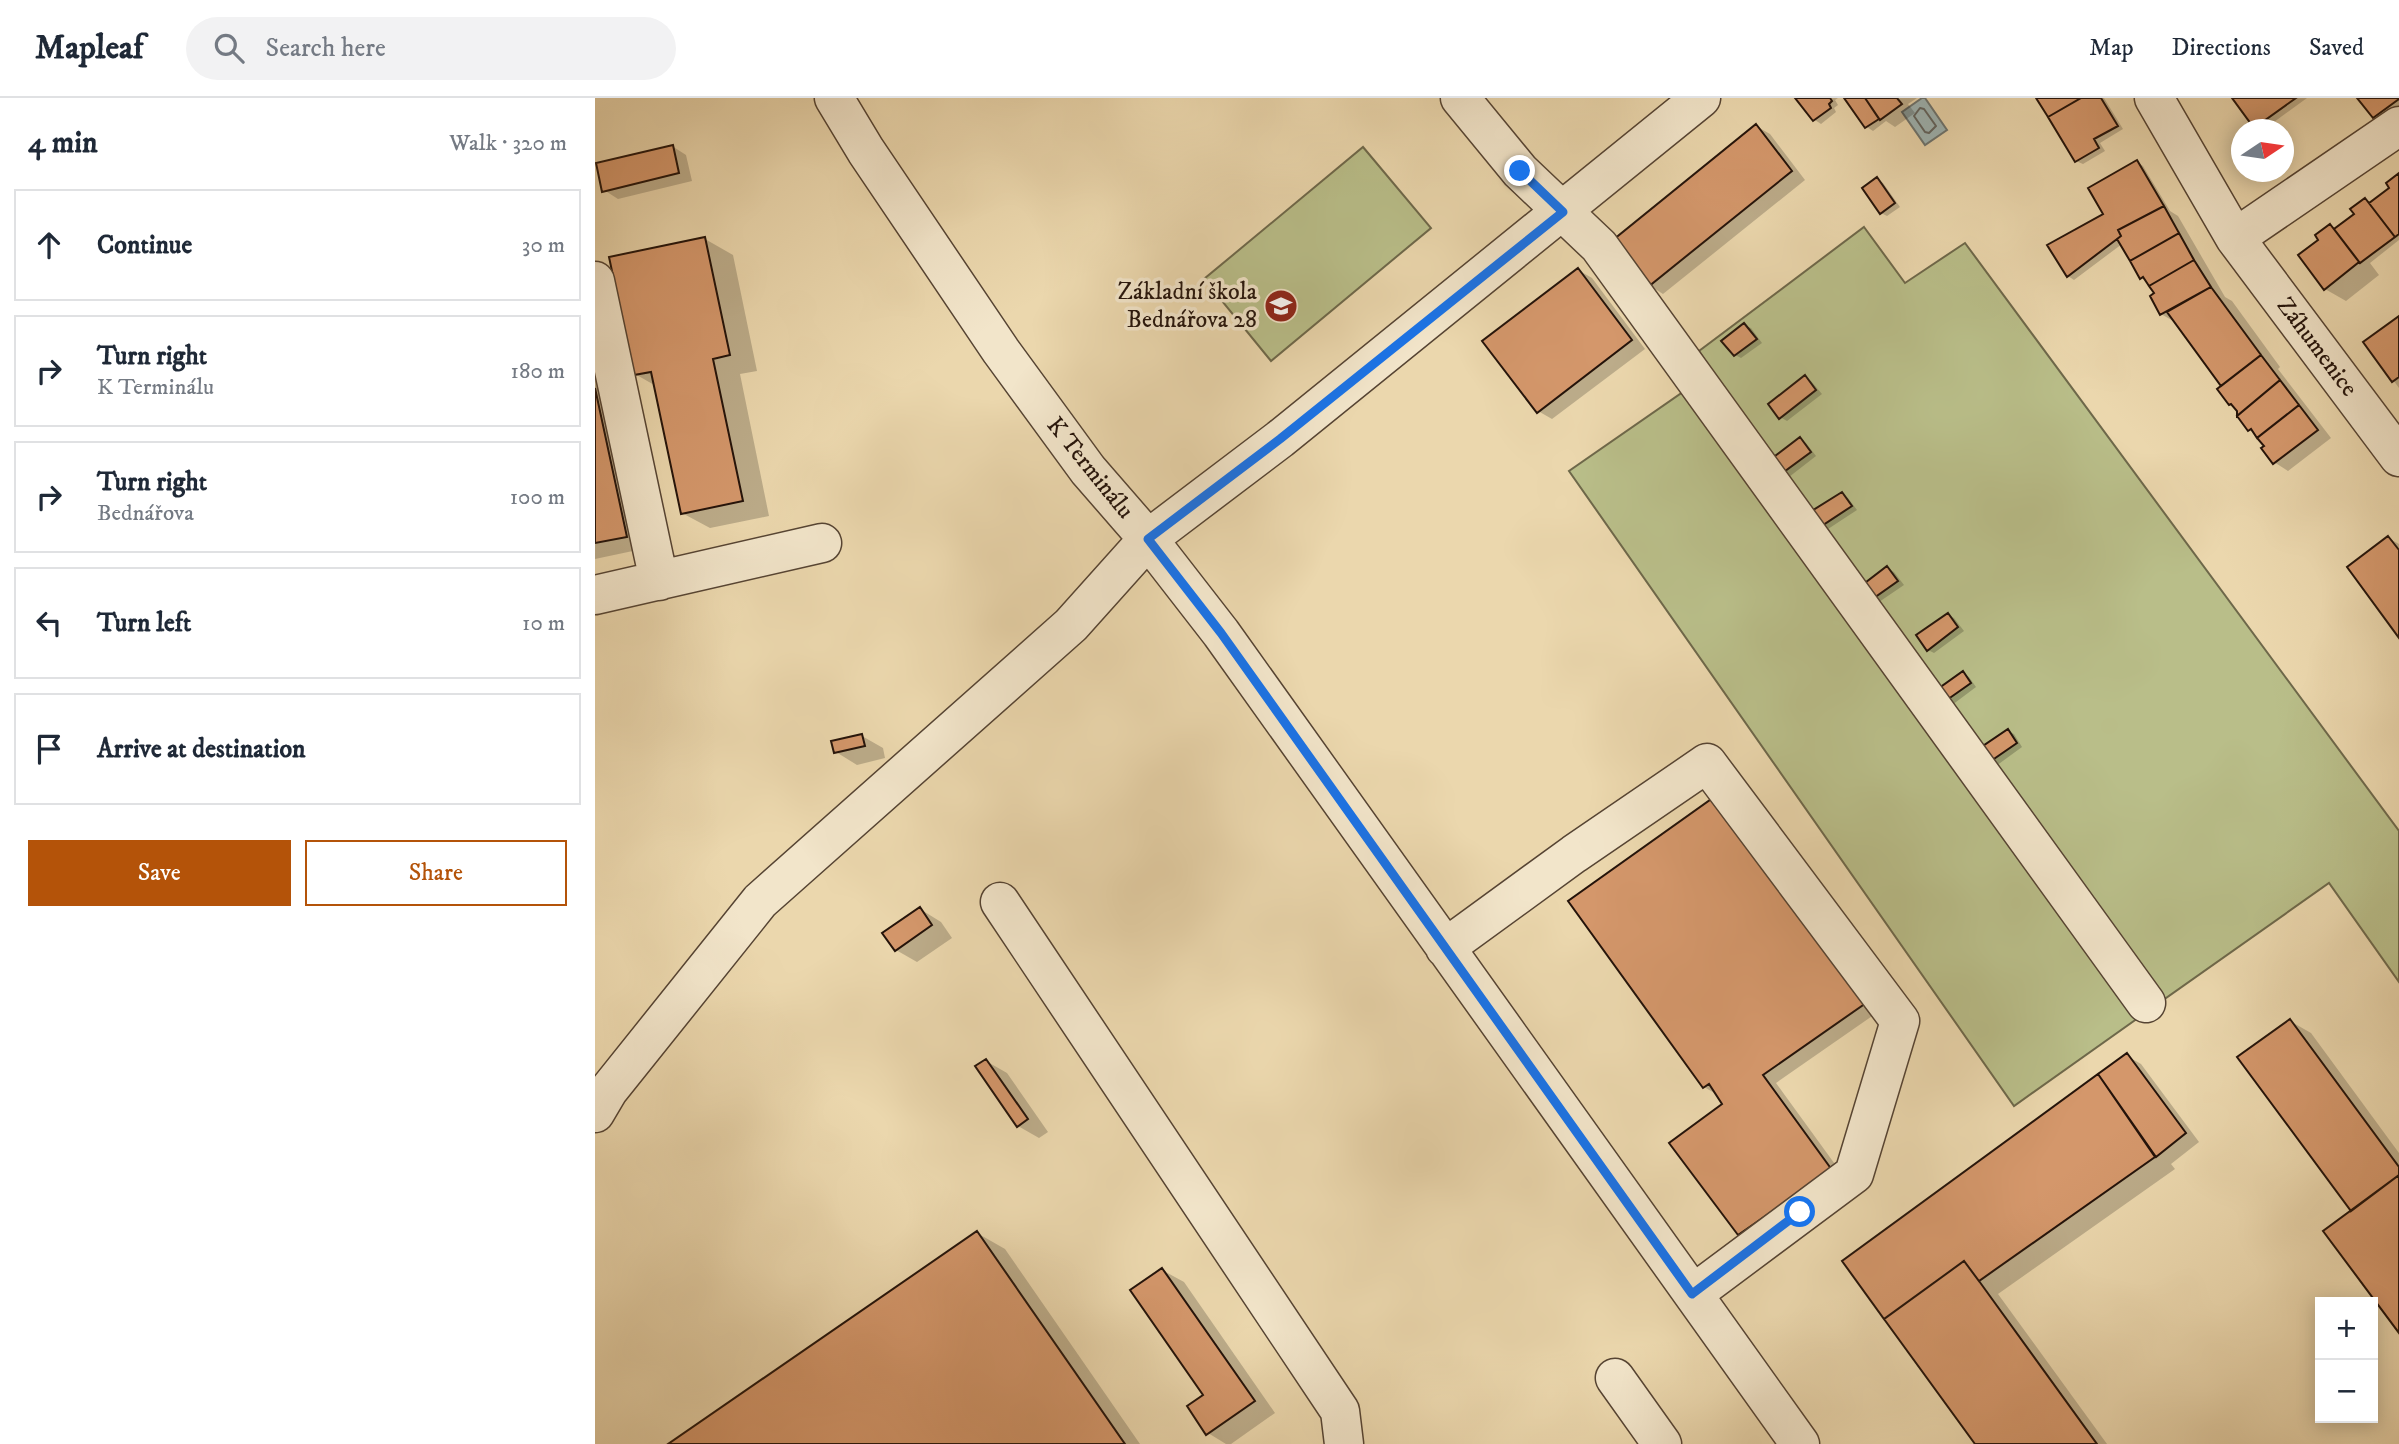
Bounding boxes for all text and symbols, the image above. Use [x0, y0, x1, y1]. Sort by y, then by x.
search box [186, 17, 676, 80]
text: Mapleaf [35, 28, 144, 69]
icon: search [210, 29, 248, 67]
text: Search here [266, 32, 386, 65]
text: Map [2089, 33, 2134, 63]
text: Directions [2172, 33, 2271, 63]
text: Saved [2309, 33, 2364, 63]
north arrow [2231, 119, 2294, 182]
text: 4 min [28, 125, 98, 162]
text: Walk · 320 m [449, 129, 567, 158]
route end [1504, 155, 1535, 186]
icon: ahead [30, 226, 68, 264]
text: Continue [97, 229, 192, 262]
text: 30 m [522, 231, 565, 260]
place label: Základní škola Bednářova 28 [1118, 277, 1258, 335]
school or university icon: Základní škola Bednářova 28 [1262, 287, 1300, 325]
street label: Záhumenice [2270, 291, 2364, 403]
text: Turn right [97, 340, 207, 373]
icon: right [30, 352, 68, 390]
text: 180 m [510, 357, 565, 386]
text: K Terminálu [97, 373, 214, 402]
street label: K Terminálu [1040, 411, 1140, 525]
text: Turn right [97, 466, 207, 499]
icon: right [30, 478, 68, 516]
text: 100 m [510, 483, 565, 512]
text: Bednářova [97, 499, 194, 528]
icon: left [30, 604, 68, 642]
text: Turn left [97, 607, 191, 640]
text: 10 m [522, 609, 565, 638]
icon: arrive [30, 730, 68, 768]
text: Arrive at destination [97, 733, 306, 766]
button: Save [28, 840, 291, 906]
button: Share [305, 840, 567, 906]
route start [1784, 1196, 1815, 1227]
map controls [2315, 1297, 2378, 1423]
button: + [2315, 1297, 2378, 1360]
button: − [2315, 1360, 2378, 1423]

